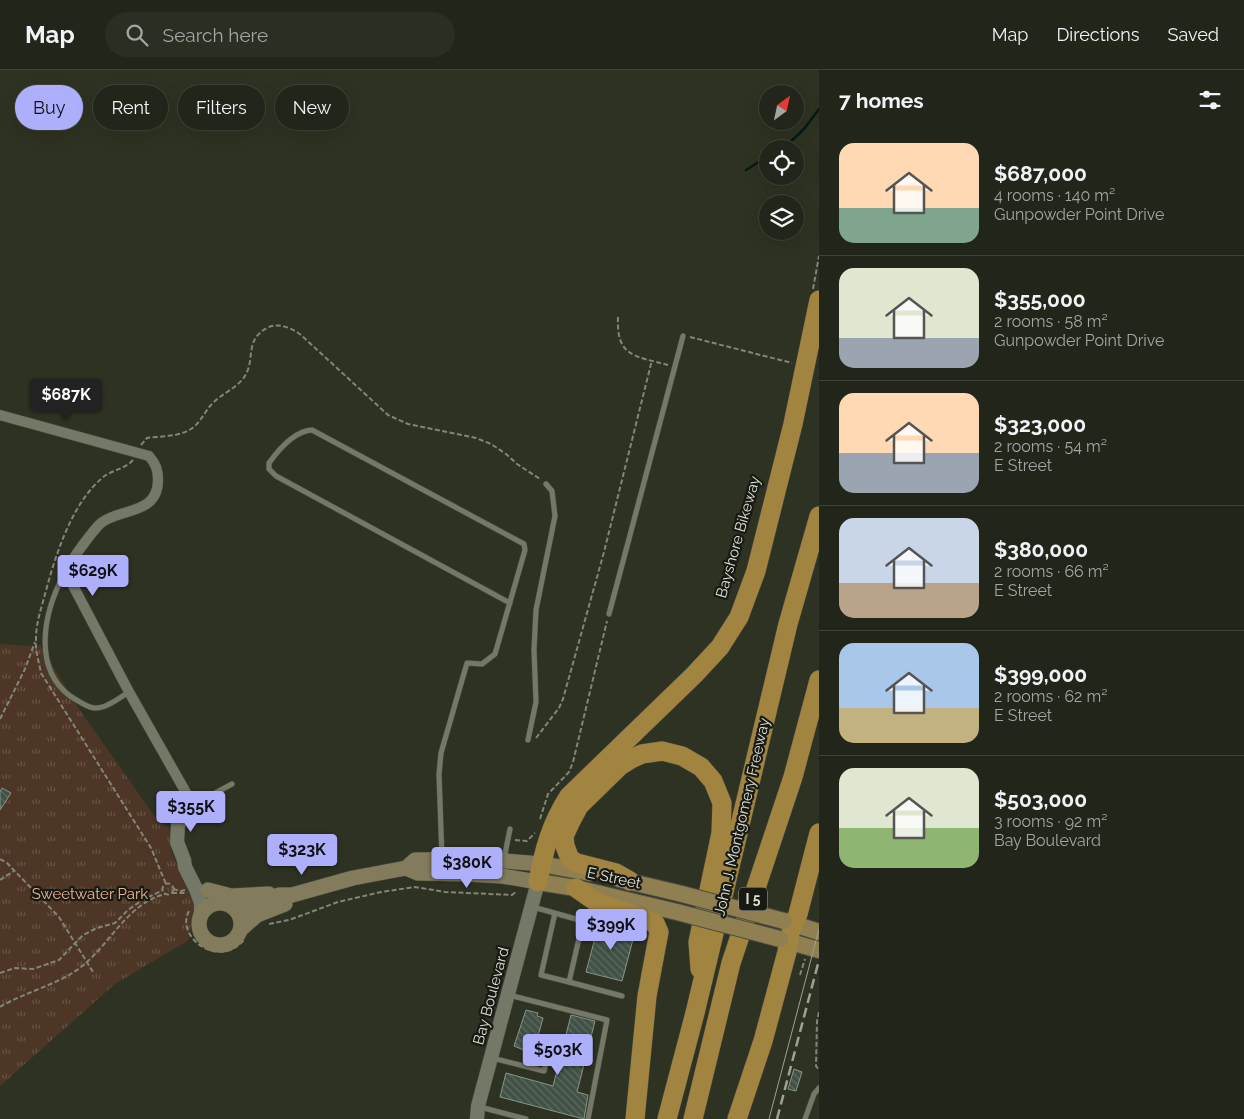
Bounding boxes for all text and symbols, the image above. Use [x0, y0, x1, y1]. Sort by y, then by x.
search box [105, 12, 455, 57]
text: Map [25, 20, 75, 49]
icon: search [123, 21, 151, 49]
text: Search here [163, 24, 268, 46]
text: Map [992, 24, 1028, 45]
text: Directions [1056, 24, 1140, 45]
text: Saved [1168, 24, 1219, 45]
chip: Buy [15, 85, 83, 130]
chip: Rent [93, 85, 168, 130]
chip: Filters [178, 85, 265, 130]
chip: New [275, 85, 349, 130]
north arrow [759, 85, 804, 130]
map controls [759, 85, 804, 240]
icon: filters [1196, 86, 1224, 114]
text: 7 homes [839, 88, 924, 113]
button: locate [759, 140, 804, 185]
text: $687,000 [994, 161, 1087, 186]
icon: home [879, 163, 939, 223]
text: 4 rooms · 140 m² [994, 186, 1115, 205]
button: layers [759, 195, 804, 240]
text: Gunpowder Point Drive [994, 205, 1164, 224]
text: $355,000 [994, 287, 1086, 312]
icon: home [879, 288, 939, 348]
text: 2 rooms · 58 m² [994, 312, 1108, 331]
text: Gunpowder Point Drive [994, 331, 1164, 350]
pin: $687K [31, 378, 101, 421]
text: $687K [41, 385, 91, 404]
text: $323,000 [994, 412, 1086, 437]
icon: home [879, 413, 939, 473]
text: 2 rooms · 54 m² [994, 437, 1107, 456]
text: E Street [994, 456, 1052, 475]
street label: Bayshore Bikeway [712, 474, 764, 600]
text: $380,000 [994, 537, 1088, 562]
icon: home [879, 538, 939, 598]
pin: $629K [58, 554, 128, 597]
text: $629K [68, 561, 118, 580]
text: 2 rooms · 66 m² [994, 562, 1109, 581]
text: E Street [994, 581, 1052, 600]
text: $399,000 [994, 662, 1087, 687]
icon: home [879, 663, 939, 723]
text: 2 rooms · 62 m² [994, 687, 1107, 706]
text: E Street [994, 706, 1052, 725]
street label: John J. Montgomery Freeway [710, 716, 774, 918]
text: $503,000 [994, 787, 1087, 812]
icon: home [879, 788, 939, 848]
pin: $355K [156, 790, 226, 833]
text: $355K [167, 797, 215, 816]
text: 3 rooms · 92 m² [994, 812, 1107, 831]
text: Bay Boulevard [994, 831, 1101, 850]
pin: $323K [267, 834, 337, 876]
text: $323K [278, 840, 326, 859]
pin: $380K [432, 846, 502, 889]
text: $380K [442, 853, 492, 872]
street label: E Street [585, 864, 643, 892]
park label: Sweetwater Park [32, 885, 148, 903]
road number: I 5 [739, 888, 767, 911]
pin: $399K [576, 908, 646, 951]
text: $399K [587, 915, 635, 934]
street label: Bay Boulevard [469, 945, 513, 1047]
pin: $503K [523, 1034, 593, 1076]
text: $503K [534, 1040, 582, 1059]

